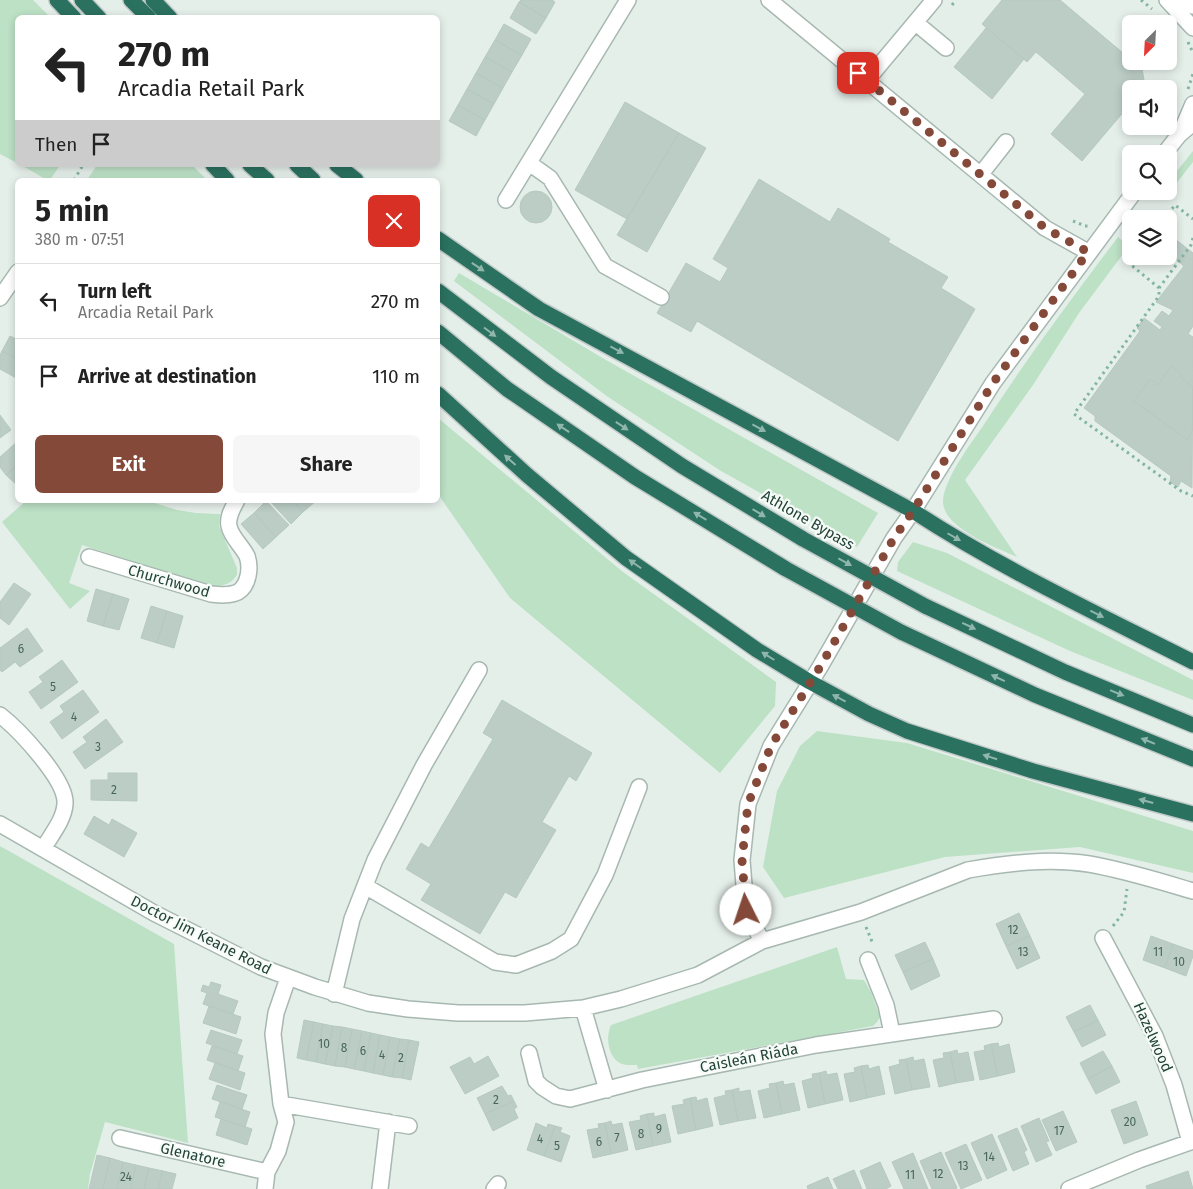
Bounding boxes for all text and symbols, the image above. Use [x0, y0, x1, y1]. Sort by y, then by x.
north arrow [1122, 15, 1178, 70]
map controls [1122, 15, 1177, 265]
text: 270 m [118, 33, 210, 75]
icon: left [35, 35, 100, 100]
pin [837, 52, 879, 94]
icon: arrive [844, 59, 872, 87]
text: Arcadia Retail Park [118, 75, 304, 102]
button: sound [1122, 80, 1177, 135]
icon: arrive [87, 130, 115, 158]
text: Then [35, 133, 77, 156]
button: search [1122, 145, 1177, 200]
text: 5 min [35, 193, 109, 229]
button: close [368, 195, 420, 247]
button: layers [1122, 210, 1177, 265]
text: 380 m · 07:51 [35, 230, 125, 249]
one-way arrow [471, 262, 485, 271]
text: Turn left [78, 280, 152, 303]
icon: left [35, 287, 63, 315]
text: 270 m [371, 290, 420, 313]
text: Arcadia Retail Park [78, 303, 214, 322]
one-way arrow [483, 326, 496, 337]
one-way arrow [610, 346, 623, 355]
icon: arrive [35, 362, 63, 390]
text: Arrive at destination [78, 365, 257, 388]
text: 110 m [372, 365, 420, 388]
one-way arrow [616, 421, 629, 431]
one-way arrow [556, 423, 570, 433]
one-way arrow [752, 424, 767, 432]
button: Exit [35, 435, 223, 493]
button: Share [233, 435, 420, 493]
one-way arrow [504, 454, 516, 466]
street label: Athlone Bypass [758, 486, 858, 554]
one-way arrow [753, 508, 766, 517]
one-way arrow [693, 512, 706, 521]
one-way arrow [947, 533, 962, 541]
one-way arrow [839, 558, 852, 567]
one-way arrow [628, 559, 642, 569]
street label: Churchwood [126, 561, 212, 601]
one-way arrow [1090, 610, 1104, 618]
one-way arrow [962, 623, 976, 631]
house number: 6 [18, 642, 24, 656]
one-way arrow [762, 652, 775, 661]
one-way arrow [991, 674, 1005, 682]
house number: 5 [50, 680, 56, 694]
one-way arrow [1110, 690, 1124, 698]
one-way arrow [832, 694, 846, 702]
house number: 4 [71, 710, 78, 724]
one-way arrow [1141, 736, 1155, 744]
house number: 3 [95, 740, 101, 754]
one-way arrow [982, 753, 997, 761]
house number: 2 [111, 783, 117, 797]
one-way arrow [1138, 797, 1153, 805]
position arrow [719, 883, 771, 935]
street label: Doctor Jim Keane Road [128, 892, 274, 978]
house number: 12 [1007, 923, 1019, 937]
house number: 13 [1017, 945, 1029, 959]
house number: 11 [1153, 945, 1163, 959]
house number: 10 [1173, 955, 1185, 969]
street label: Hazelwood [1130, 999, 1176, 1075]
house number: 10 [318, 1037, 330, 1051]
street label: Caisleán Riáda [698, 1040, 800, 1076]
house number: 8 [341, 1041, 348, 1055]
house number: 6 [360, 1044, 366, 1058]
house number: 4 [379, 1048, 386, 1062]
house number: 2 [398, 1051, 404, 1065]
house number: 2 [493, 1093, 499, 1107]
house number: 20 [1124, 1115, 1137, 1129]
house number: 9 [656, 1122, 662, 1136]
house number: 17 [1054, 1124, 1064, 1138]
house number: 8 [638, 1127, 645, 1141]
house number: 7 [614, 1131, 620, 1145]
house number: 4 [537, 1132, 544, 1146]
house number: 6 [596, 1135, 602, 1149]
street label: Glenatore [159, 1139, 227, 1171]
house number: 5 [554, 1139, 560, 1153]
house number: 14 [983, 1150, 995, 1164]
house number: 13 [957, 1159, 969, 1173]
house number: 12 [932, 1167, 944, 1181]
house number: 11 [905, 1168, 915, 1182]
house number: 24 [120, 1170, 133, 1184]

